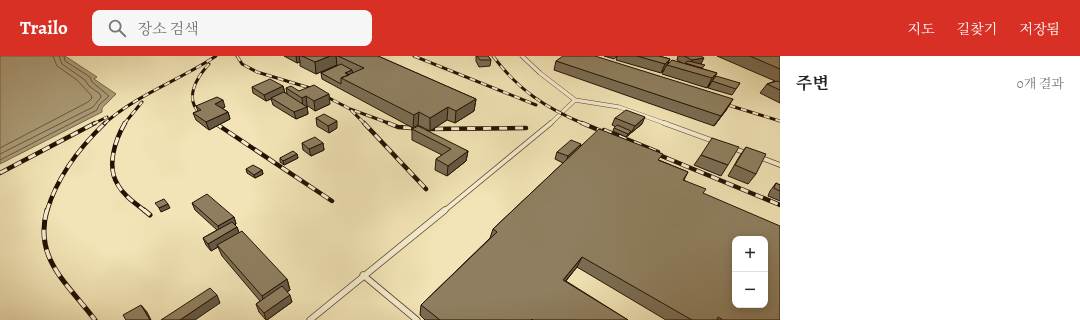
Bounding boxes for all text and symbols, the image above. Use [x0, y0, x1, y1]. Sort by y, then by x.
search box [92, 10, 372, 46]
text: Trailo [20, 15, 68, 41]
icon: search [106, 17, 128, 39]
text: 장소 검색 [138, 19, 199, 39]
text: 지도 [908, 20, 935, 39]
text: 길찾기 [957, 20, 997, 39]
text: 저장됨 [1019, 20, 1060, 39]
text: 주변 [796, 72, 829, 95]
text: 0개 결과 [1017, 75, 1064, 92]
map controls [732, 236, 768, 308]
button: + [732, 236, 768, 272]
button: − [732, 272, 768, 308]

